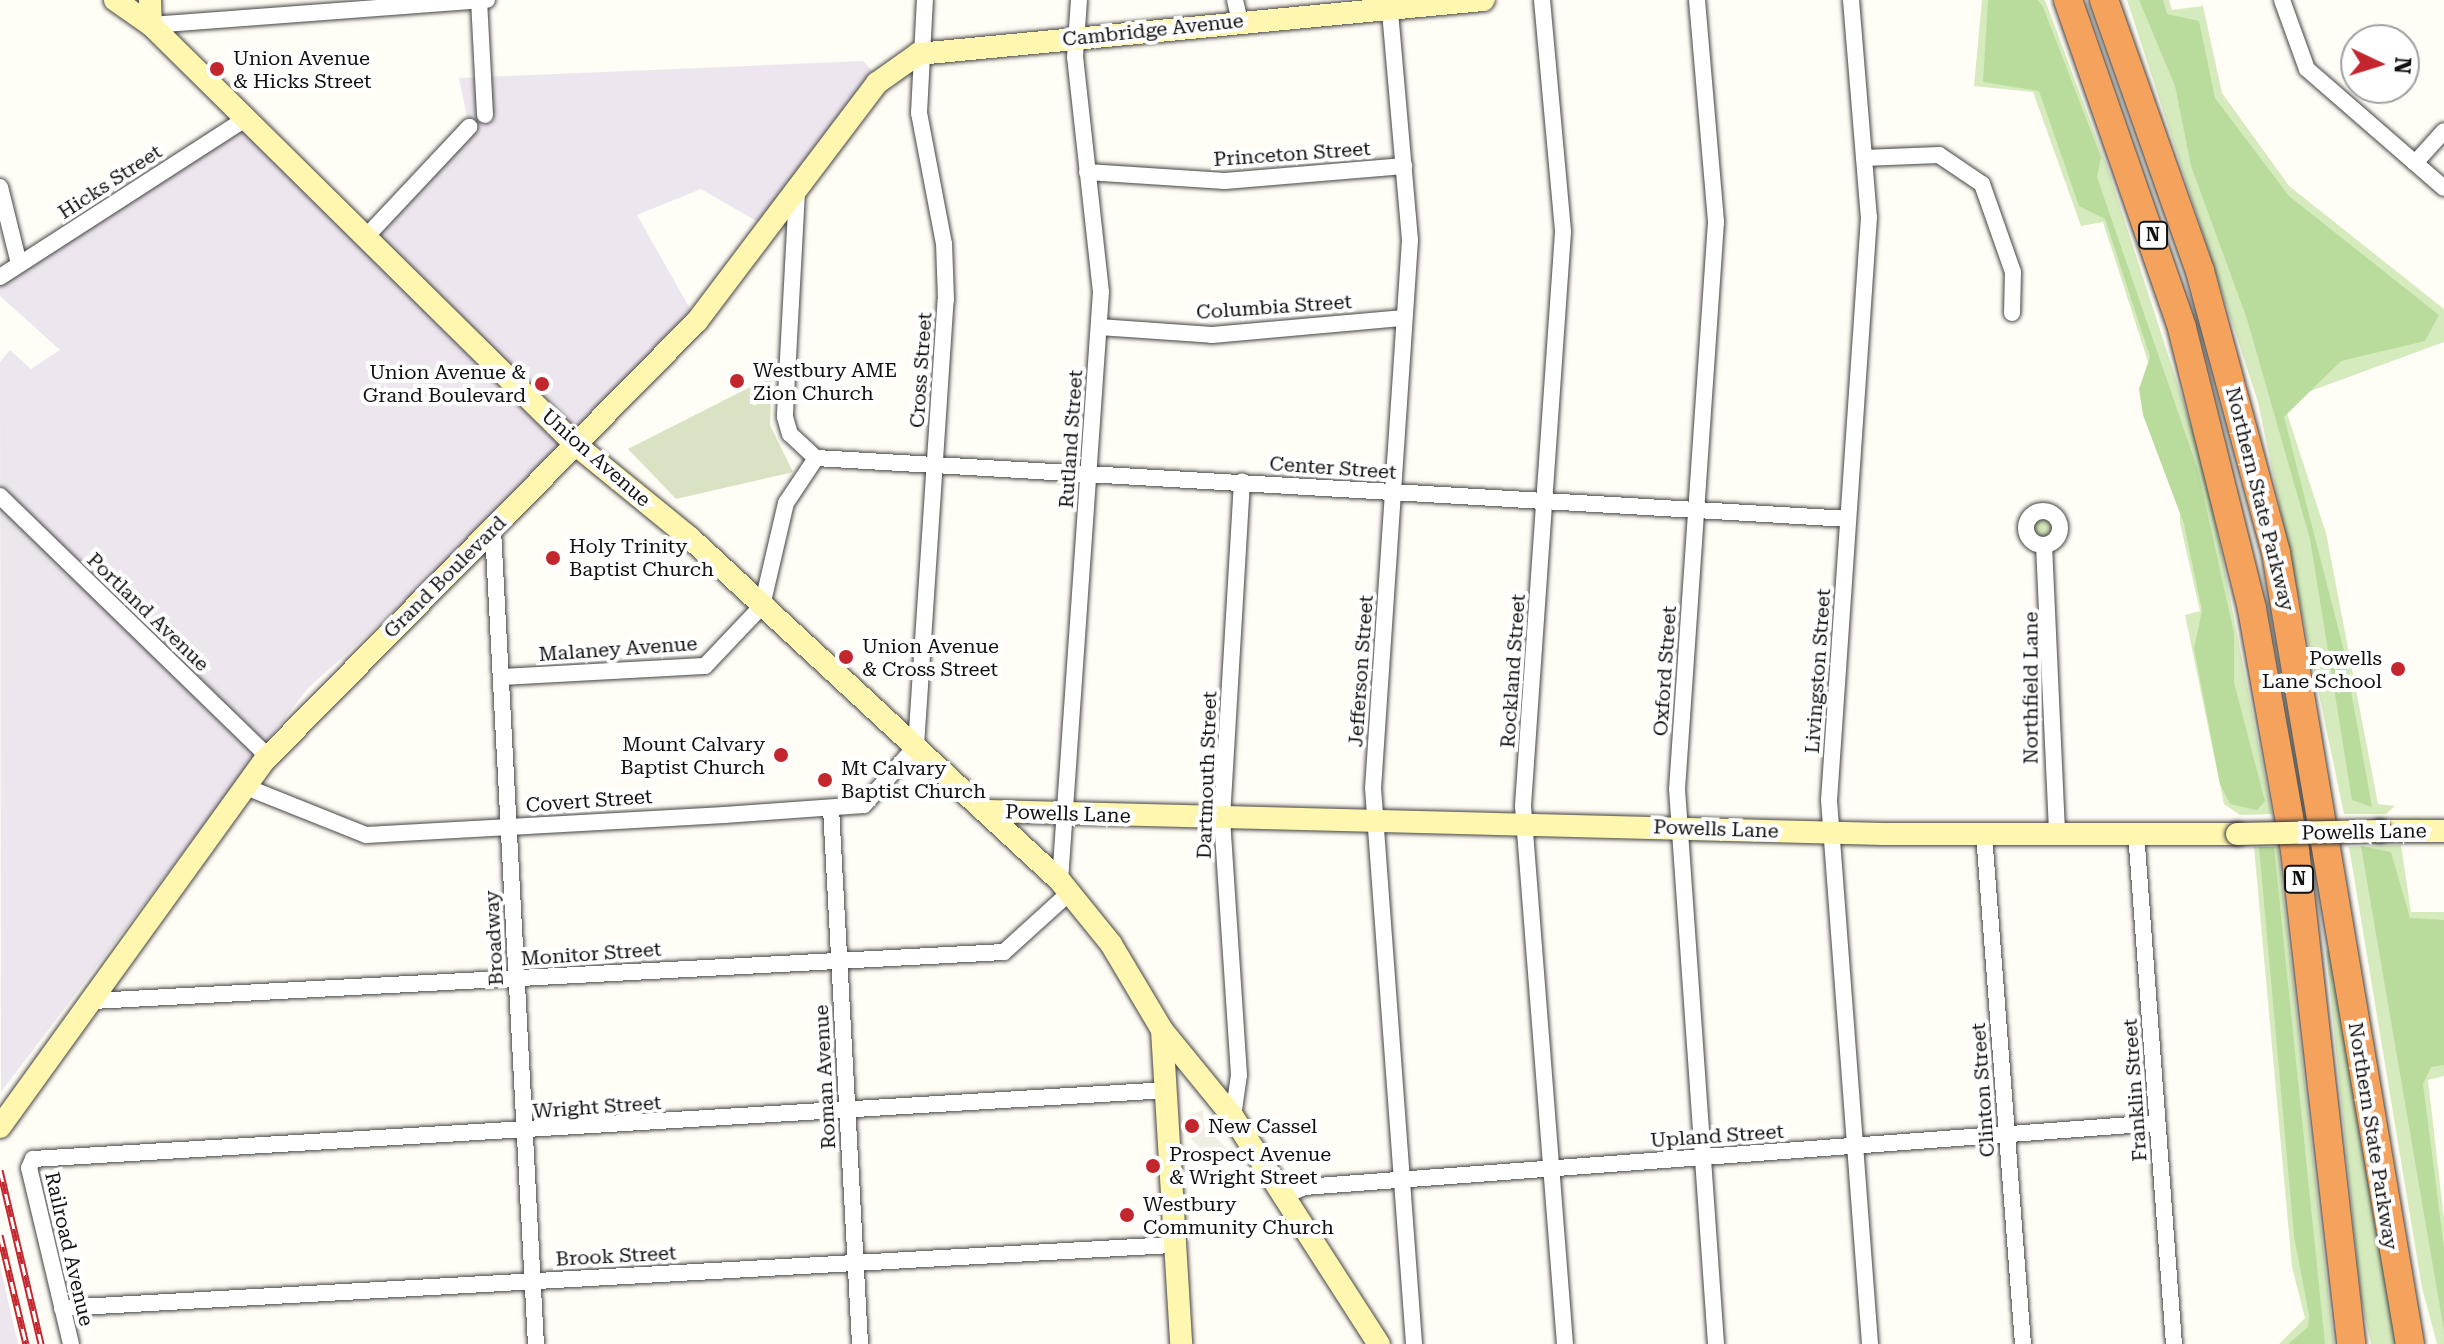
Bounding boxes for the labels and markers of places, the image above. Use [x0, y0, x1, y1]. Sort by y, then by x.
place label: Union Avenue & Hicks Street [233, 46, 372, 93]
marker: Union Avenue & Hicks Street [208, 60, 226, 78]
place label: Westbury AME Zion Church [753, 358, 897, 405]
place label: Union Avenue & Grand Boulevard [363, 360, 526, 407]
marker: Westbury AME Zion Church [728, 372, 746, 390]
marker: Union Avenue & Grand Boulevard [533, 375, 551, 393]
place label: Holy Trinity Baptist Church [569, 534, 714, 581]
marker: Holy Trinity Baptist Church [544, 549, 562, 567]
place label: Union Avenue & Cross Street [862, 634, 999, 681]
place label: Powells Lane School [2262, 646, 2382, 693]
marker: Union Avenue & Cross Street [837, 648, 855, 666]
marker: Powells Lane School [2389, 660, 2407, 678]
place label: Mount Calvary Baptist Church [620, 732, 765, 779]
marker: Mount Calvary Baptist Church [772, 746, 790, 764]
place label: Mt Calvary Baptist Church [841, 756, 986, 803]
marker: Mt Calvary Baptist Church [816, 771, 834, 789]
place label: New Cassel [1208, 1114, 1317, 1138]
marker: New Cassel [1183, 1117, 1201, 1135]
place label: Prospect Avenue & Wright Street [1169, 1142, 1331, 1189]
marker: Prospect Avenue & Wright Street [1144, 1157, 1162, 1175]
place label: Westbury Community Church [1143, 1192, 1334, 1239]
marker: Westbury Community Church [1118, 1206, 1136, 1224]

